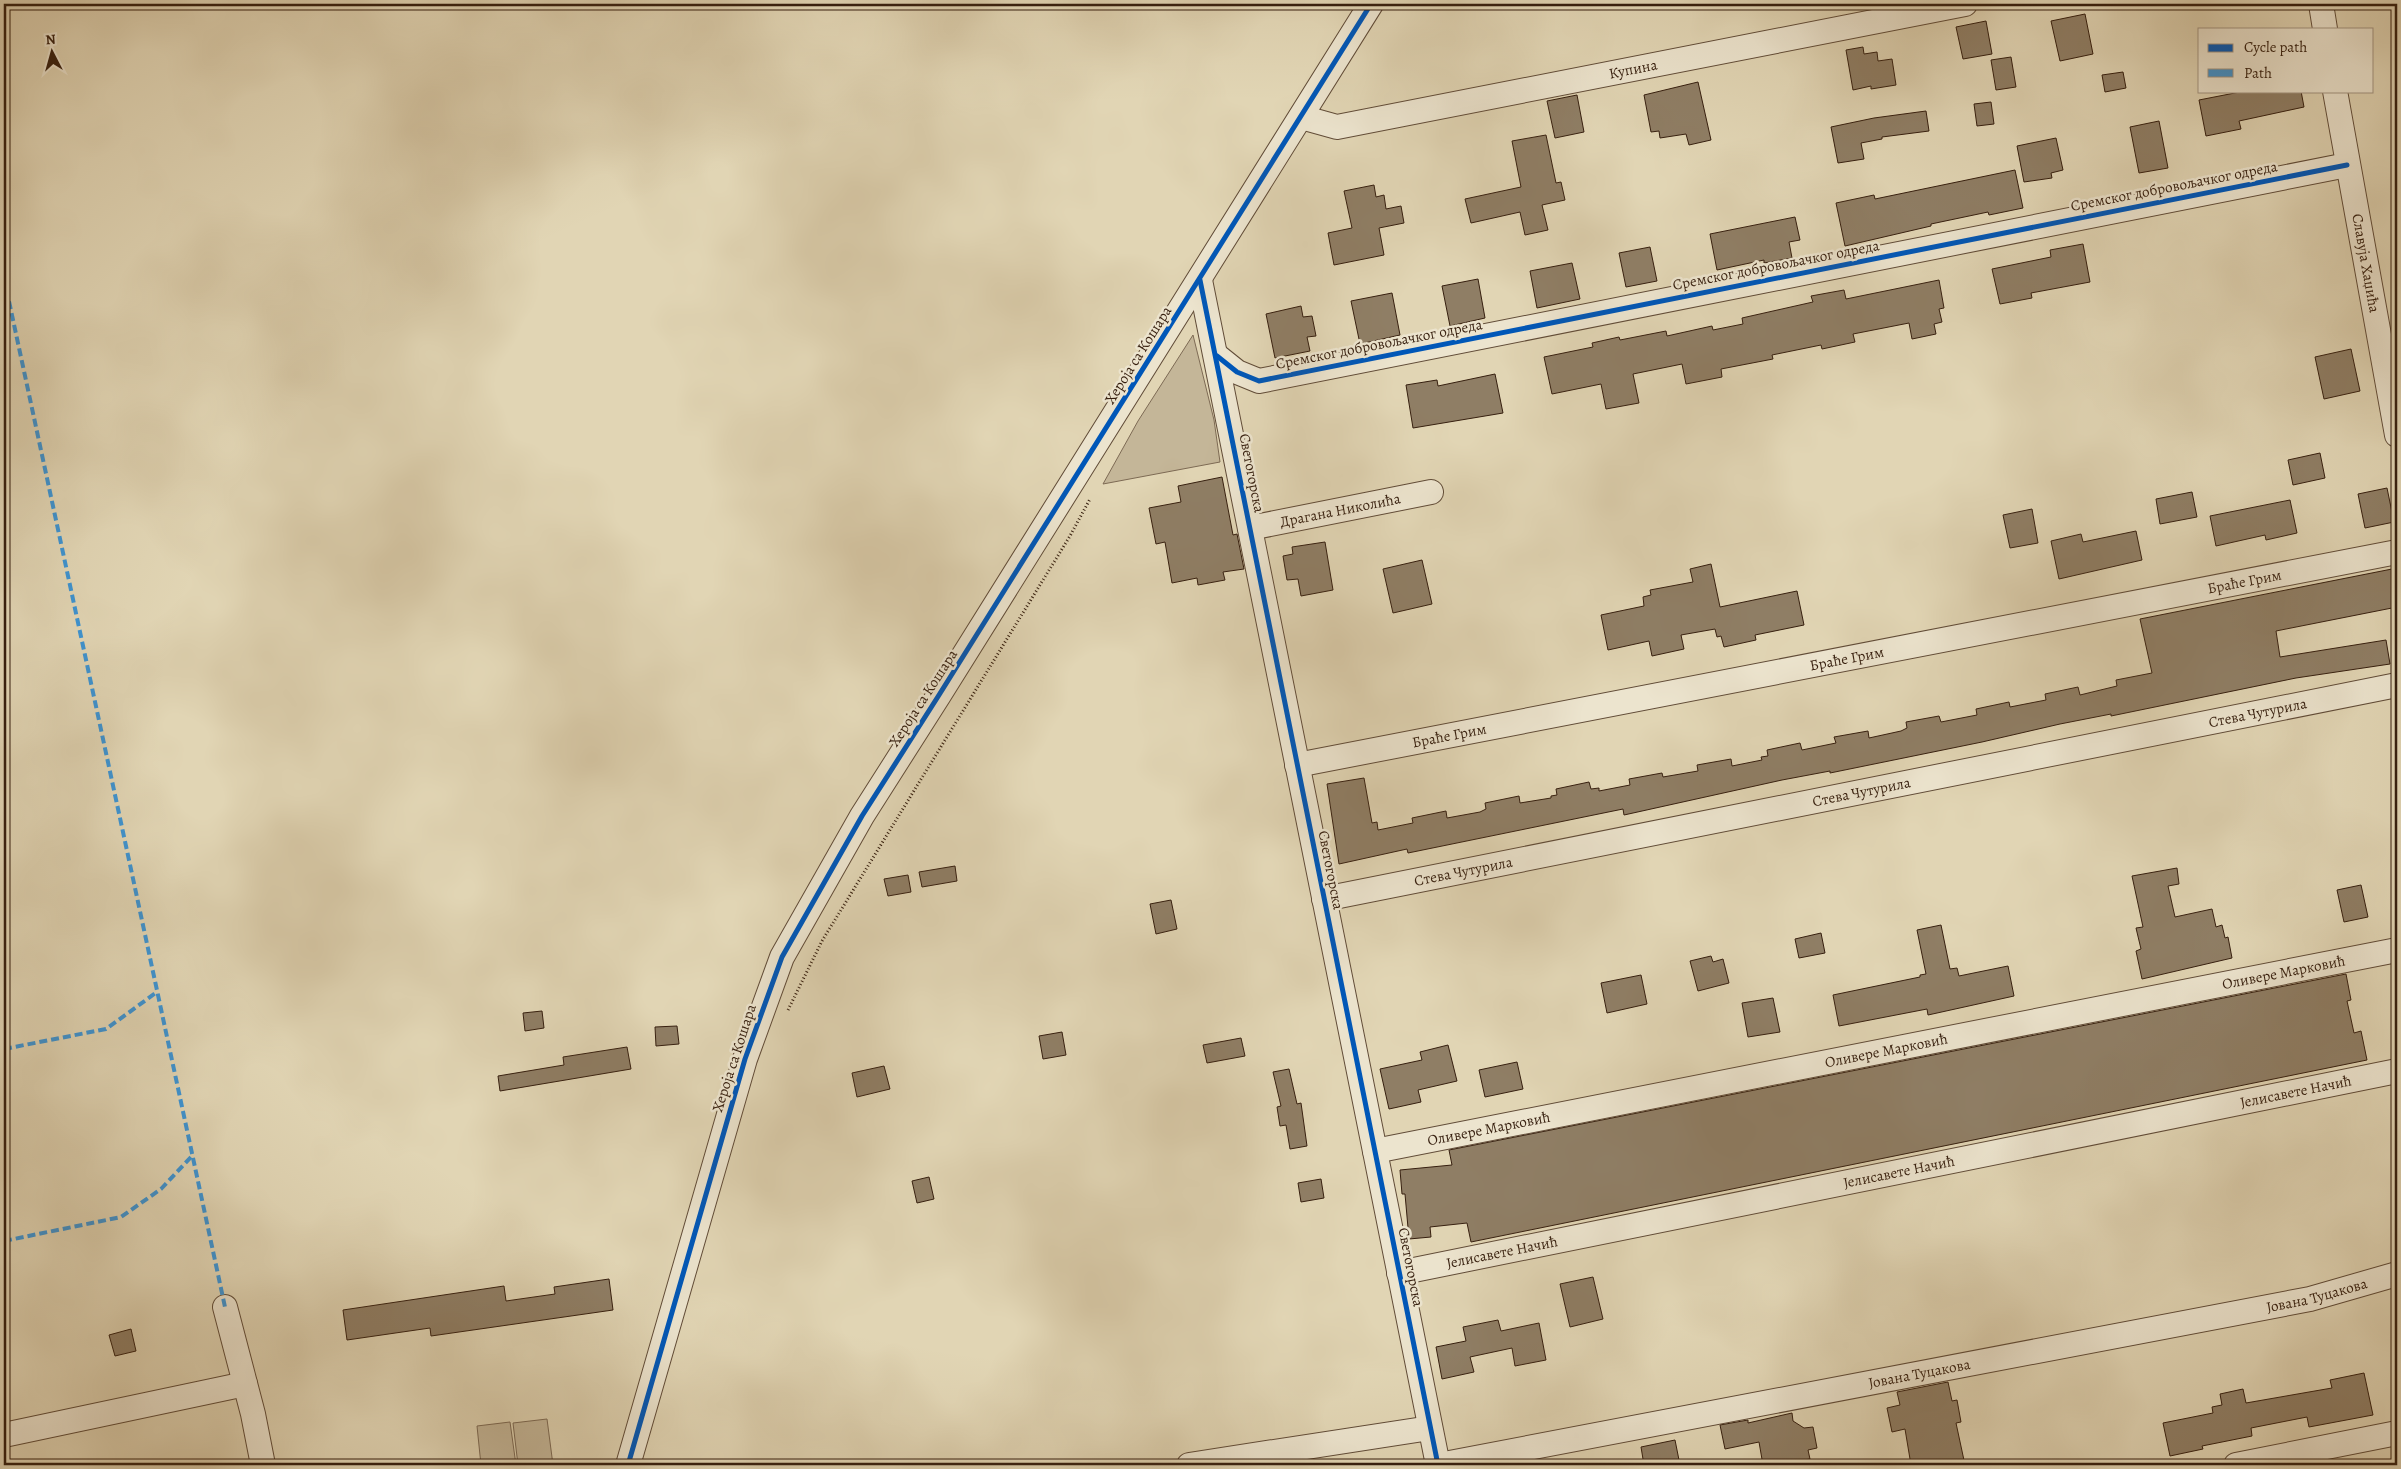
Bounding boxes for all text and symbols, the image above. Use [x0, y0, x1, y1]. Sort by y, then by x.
north arrow [28, 28, 78, 78]
legend [2198, 28, 2374, 92]
text: N [45, 30, 57, 50]
text: Cycle path [2244, 37, 2307, 57]
street label: Купина [1607, 54, 1659, 84]
text: Path [2244, 63, 2272, 83]
street label: Сремског добровољачког одреда [2069, 156, 2279, 216]
street label: Славуја Хаџића [2347, 212, 2385, 314]
street label: Сремског добровољачког одреда [1671, 235, 1881, 295]
street label: Хероја са Кошара [1100, 302, 1176, 408]
street label: Сремског добровољачког одреда [1274, 314, 1484, 374]
street label: Светогорска [1235, 432, 1269, 514]
street label: Драгана Николића [1278, 488, 1402, 532]
street label: Браће Грим [2206, 565, 2283, 599]
street label: Браће Грим [1808, 642, 1886, 676]
street label: Хероја са Кошара [884, 645, 962, 751]
street label: Стева Чутурила [2207, 693, 2309, 732]
street label: Браће Грим [1410, 719, 1488, 752]
street label: Стева Чутурила [1811, 772, 1912, 811]
street label: Светогорска [1314, 829, 1348, 911]
street label: Стева Чутурила [1412, 852, 1514, 891]
street label: Оливере Марковић [2220, 950, 2347, 994]
street label: Хероја са Кошара [707, 1001, 761, 1114]
street label: Оливере Марковић [1823, 1029, 1949, 1072]
street label: Јелисавете Начић [2238, 1070, 2353, 1113]
street label: Оливере Марковић [1426, 1107, 1552, 1150]
street label: Јелисавете Начић [1841, 1151, 1956, 1193]
street label: Светогорска [1394, 1226, 1428, 1308]
street label: Јелисавете Начић [1444, 1231, 1559, 1273]
street label: Јована Туцакова [2265, 1273, 2370, 1317]
street label: Јована Туцакова [1867, 1354, 1972, 1393]

